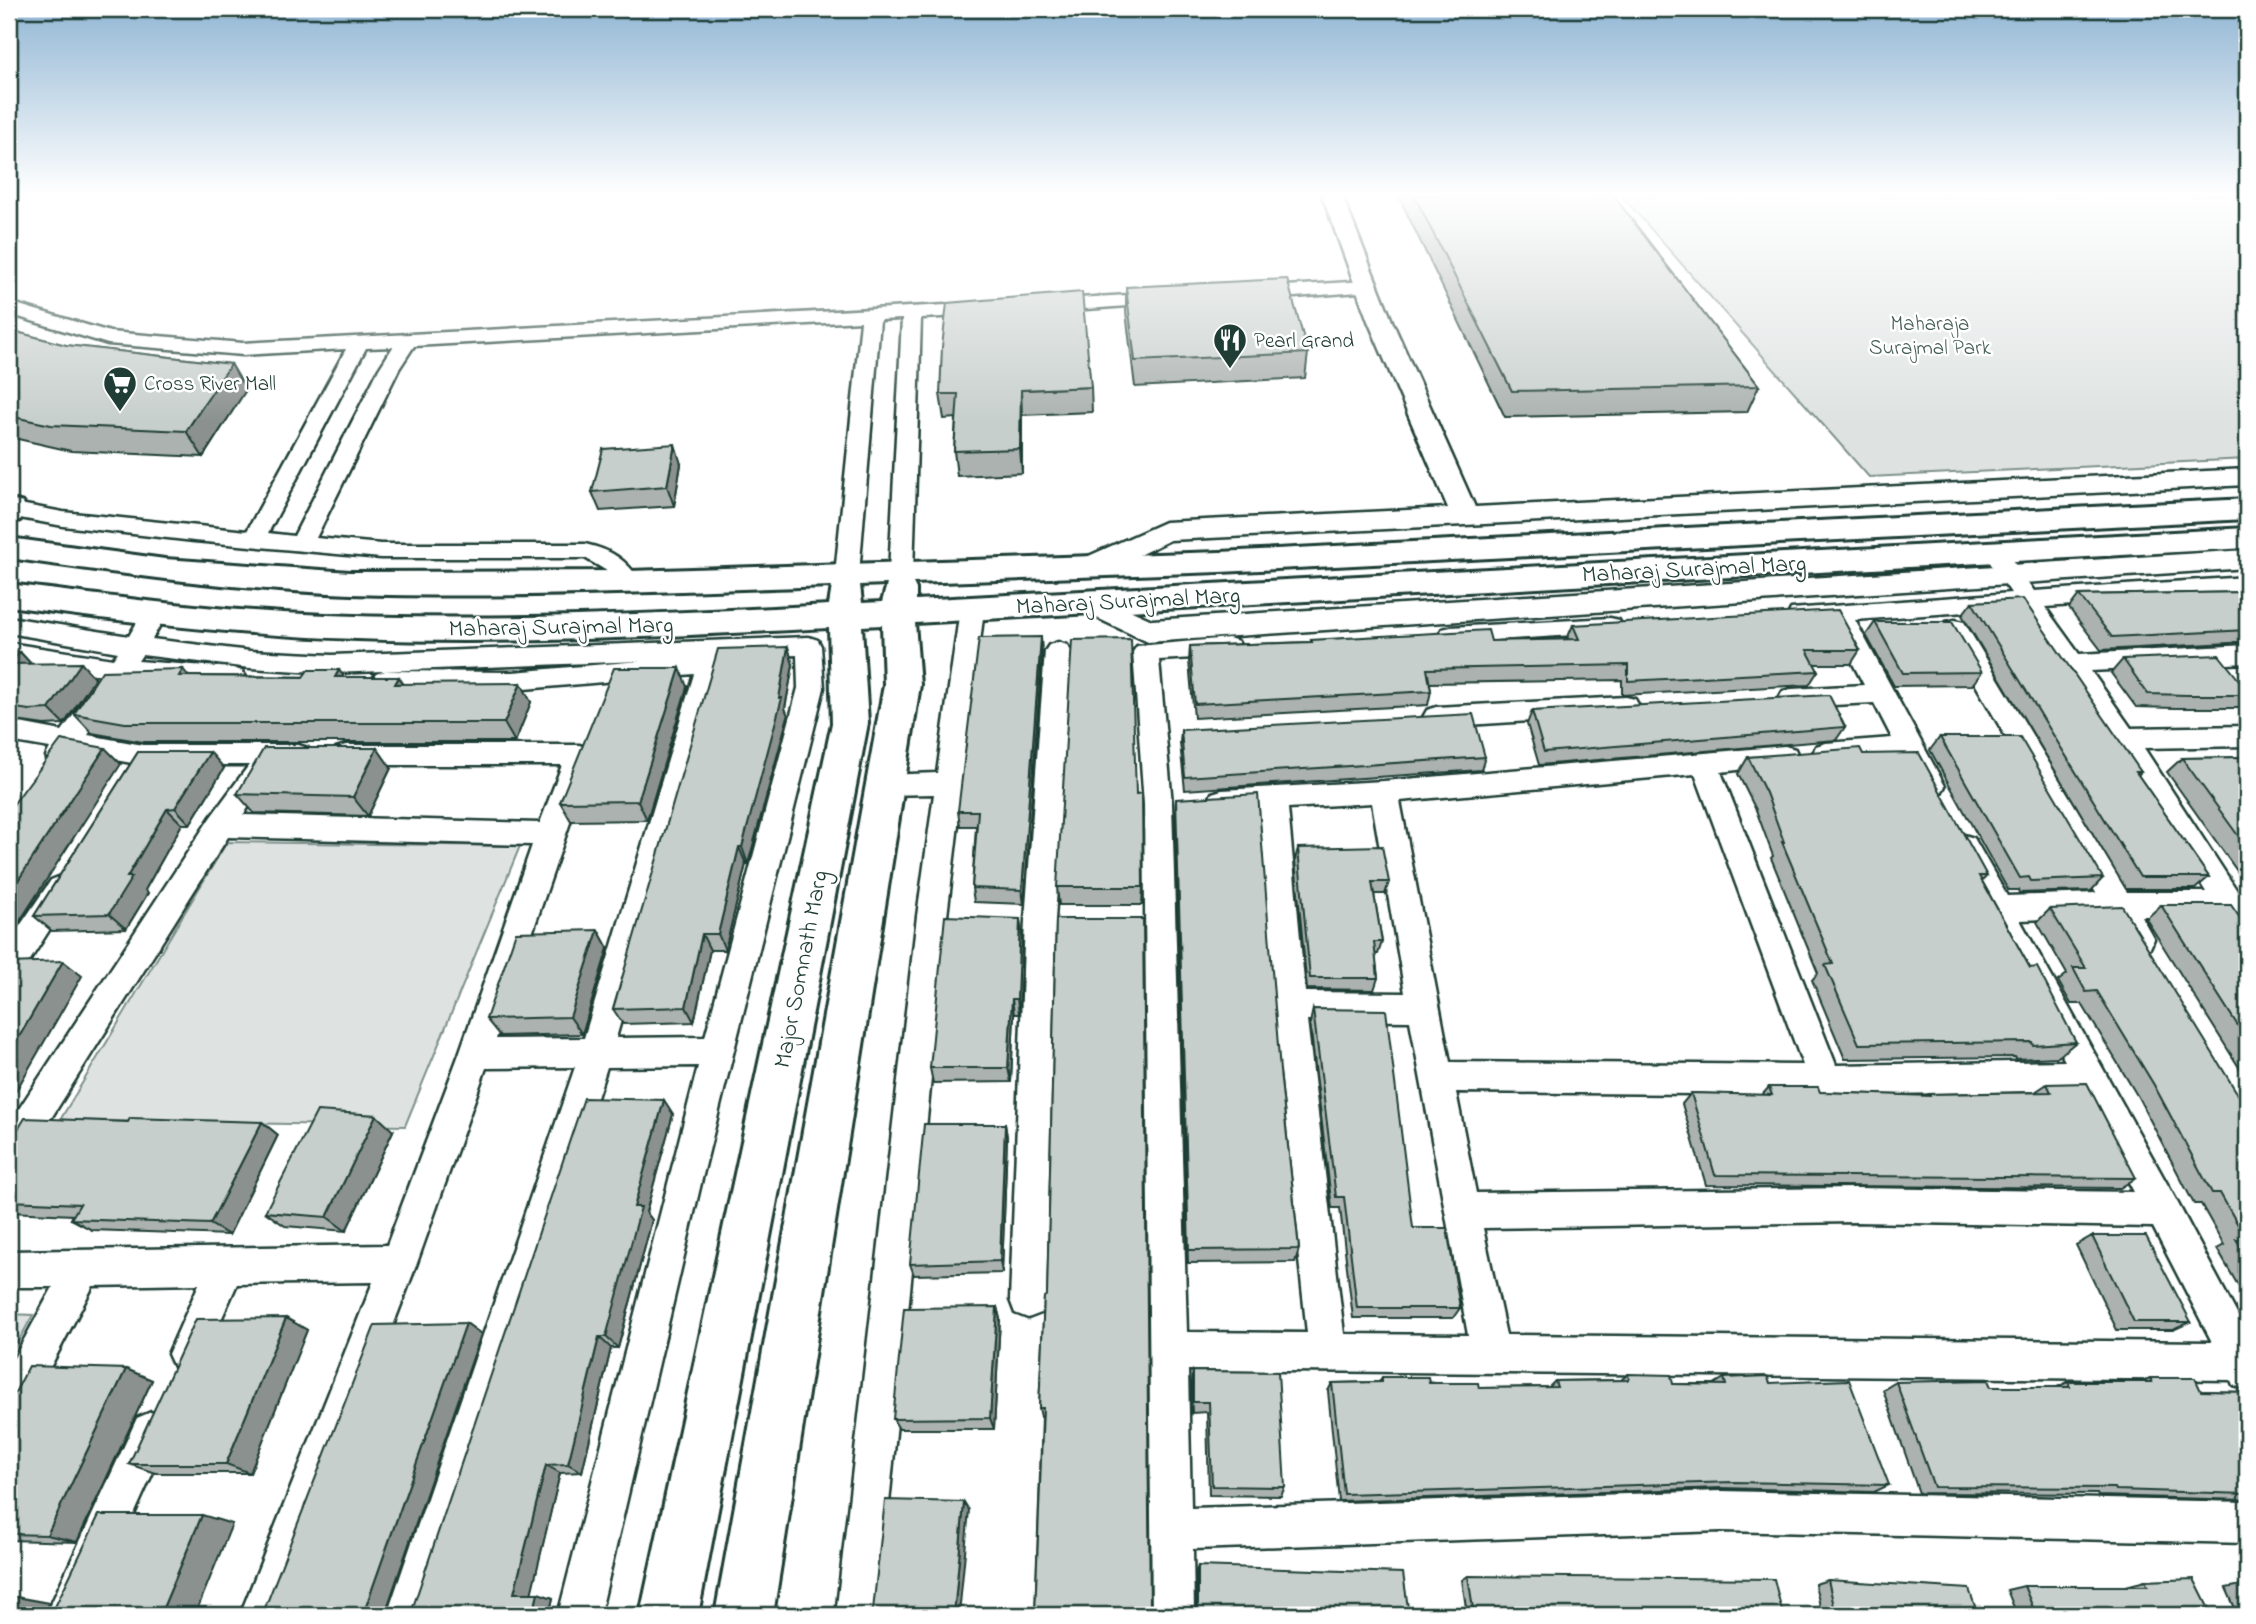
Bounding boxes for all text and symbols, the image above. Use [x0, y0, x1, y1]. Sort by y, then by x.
park label: Maharaja Surajmal Park [1869, 310, 1992, 364]
restaurant icon: Pearl Grand [1211, 321, 1249, 370]
place label: Pearl Grand [1254, 327, 1354, 357]
supermarket icon: Cross River Mall [101, 364, 139, 413]
place label: Cross River Mall [144, 370, 276, 400]
street label: Maharaj Surajmal Marg [1581, 547, 1807, 594]
street label: Maharaj Surajmal Marg [1015, 579, 1241, 626]
street label: Maharaj Surajmal Marg [448, 609, 674, 648]
street label: Major Somnath Marg [766, 868, 839, 1071]

